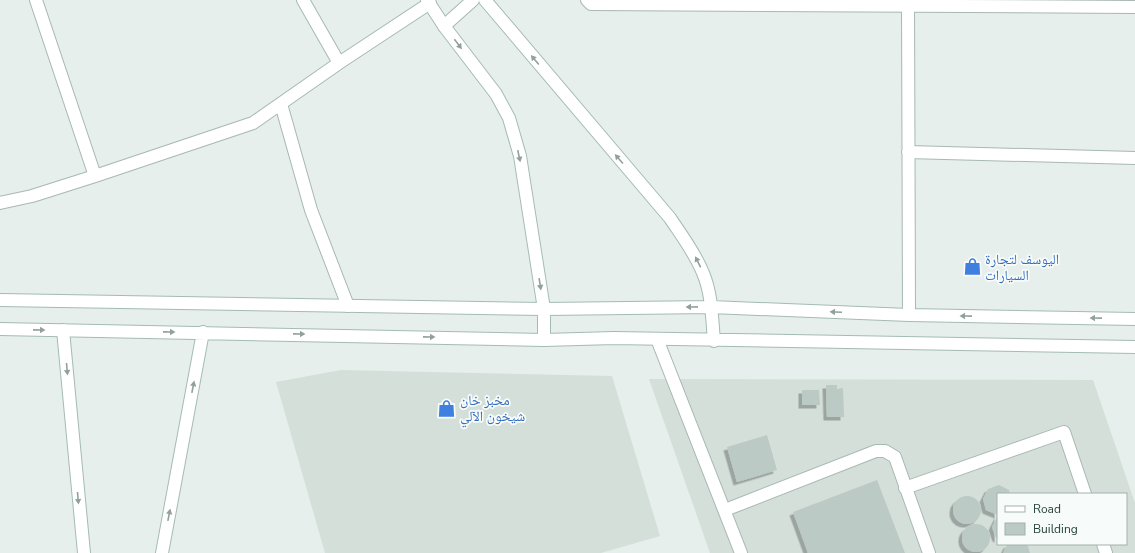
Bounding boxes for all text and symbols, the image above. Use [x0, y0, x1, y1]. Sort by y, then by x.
one-way arrow [453, 38, 462, 49]
one-way arrow [531, 54, 540, 65]
one-way arrow [517, 150, 523, 162]
one-way arrow [614, 154, 624, 164]
place label: اليوسف لتجارة السيارات [985, 250, 1059, 285]
one-way arrow [695, 256, 701, 268]
shop icon: اليوسف لتجارة السيارات [962, 257, 982, 277]
one-way arrow [537, 278, 543, 290]
one-way arrow [685, 304, 698, 310]
one-way arrow [829, 309, 842, 315]
one-way arrow [959, 313, 972, 319]
one-way arrow [1089, 315, 1102, 321]
one-way arrow [33, 326, 45, 333]
one-way arrow [163, 328, 175, 335]
one-way arrow [293, 331, 306, 337]
one-way arrow [423, 334, 436, 340]
one-way arrow [63, 363, 70, 375]
one-way arrow [190, 381, 196, 393]
place label: مخبز خان شيخون الآلي [460, 391, 525, 427]
shop icon: مخبز خان شيخون الآلي [437, 398, 457, 418]
one-way arrow [75, 492, 82, 504]
legend [997, 493, 1127, 545]
text: Road [1033, 501, 1061, 517]
one-way arrow [167, 509, 173, 521]
text: Building [1033, 521, 1078, 537]

